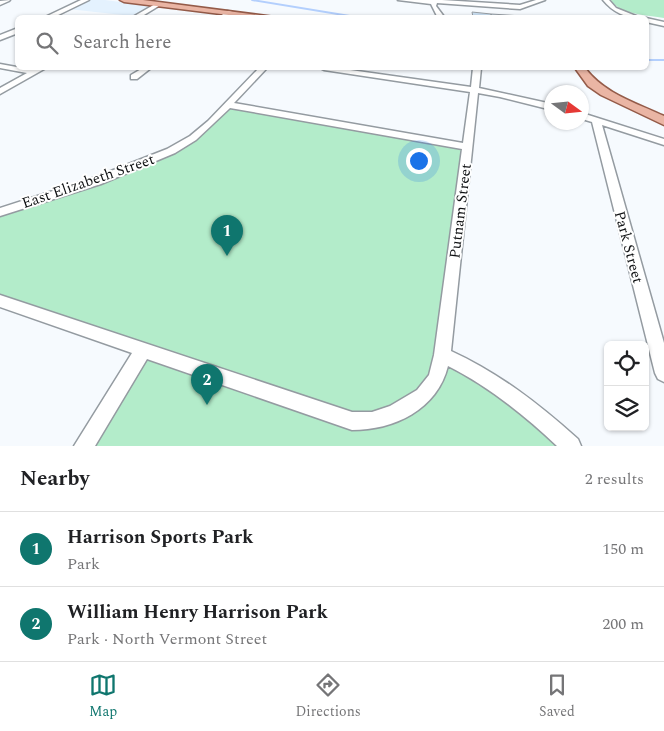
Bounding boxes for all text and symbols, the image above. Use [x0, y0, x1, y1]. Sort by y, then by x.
search box [15, 15, 649, 70]
text: Search here [73, 28, 172, 57]
icon: search [33, 29, 61, 57]
north arrow [544, 85, 589, 130]
street label: East Elizabeth Street [19, 148, 158, 215]
your location [406, 148, 432, 174]
street label: Putnam Street [443, 162, 478, 260]
street label: Park Street [608, 208, 649, 286]
pin: 1 [211, 215, 243, 256]
map controls [604, 341, 649, 431]
button: locate [604, 341, 649, 386]
pin: 2 [191, 364, 223, 405]
button: layers [604, 386, 649, 431]
text: Nearby [20, 463, 90, 495]
text: 2 results [585, 467, 644, 491]
text: Harrison Sports Park [67, 523, 254, 552]
text: 1 [32, 537, 40, 561]
text: 150 m [602, 537, 644, 561]
text: Park [67, 552, 100, 576]
text: William Henry Harrison Park [67, 598, 328, 627]
text: 2 [32, 612, 40, 636]
text: 200 m [602, 612, 644, 636]
text: Park · North Vermont Street [67, 627, 267, 651]
tab: Map [89, 671, 117, 722]
tab: Directions [295, 671, 361, 722]
tab: Saved [539, 671, 575, 722]

